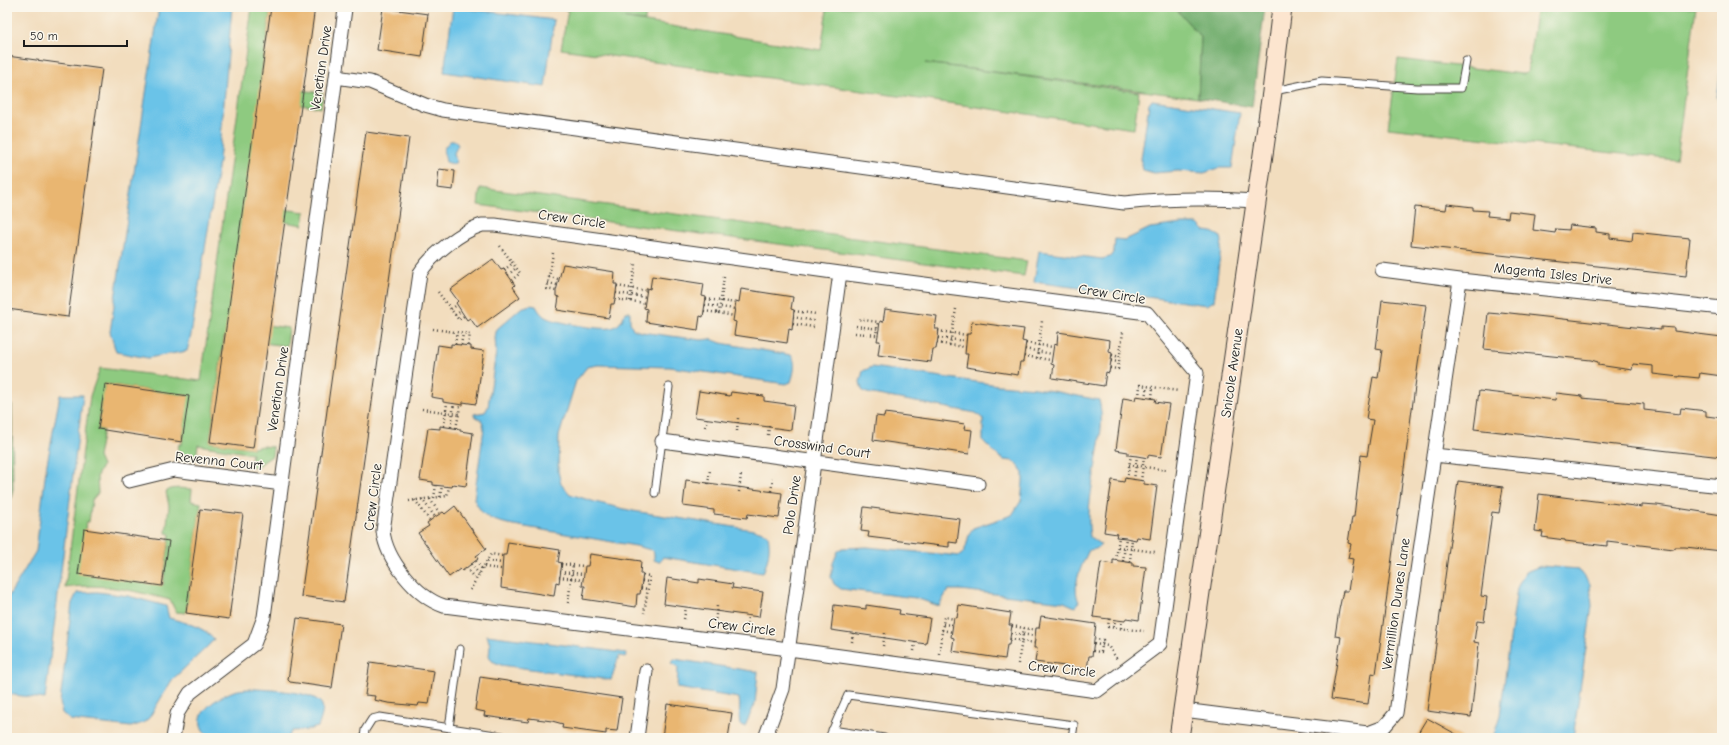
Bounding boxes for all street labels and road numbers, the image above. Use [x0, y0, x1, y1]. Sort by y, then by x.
street label: Venetian Drive [307, 25, 335, 111]
street label: Crew Circle [537, 206, 607, 232]
street label: Magenta Isles Drive [1493, 259, 1613, 289]
street label: Crew Circle [1077, 280, 1147, 308]
street label: Snicole Avenue [1217, 327, 1247, 419]
street label: Venetian Drive [264, 346, 292, 432]
street label: Crosswind Court [773, 432, 872, 462]
street label: Revenna Court [174, 448, 265, 474]
street label: Crew Circle [360, 462, 386, 532]
street label: Polo Drive [779, 474, 805, 536]
street label: Vermillion Dunes Lane [1378, 537, 1414, 671]
street label: Crew Circle [707, 614, 777, 640]
street label: Crew Circle [1027, 657, 1097, 681]

